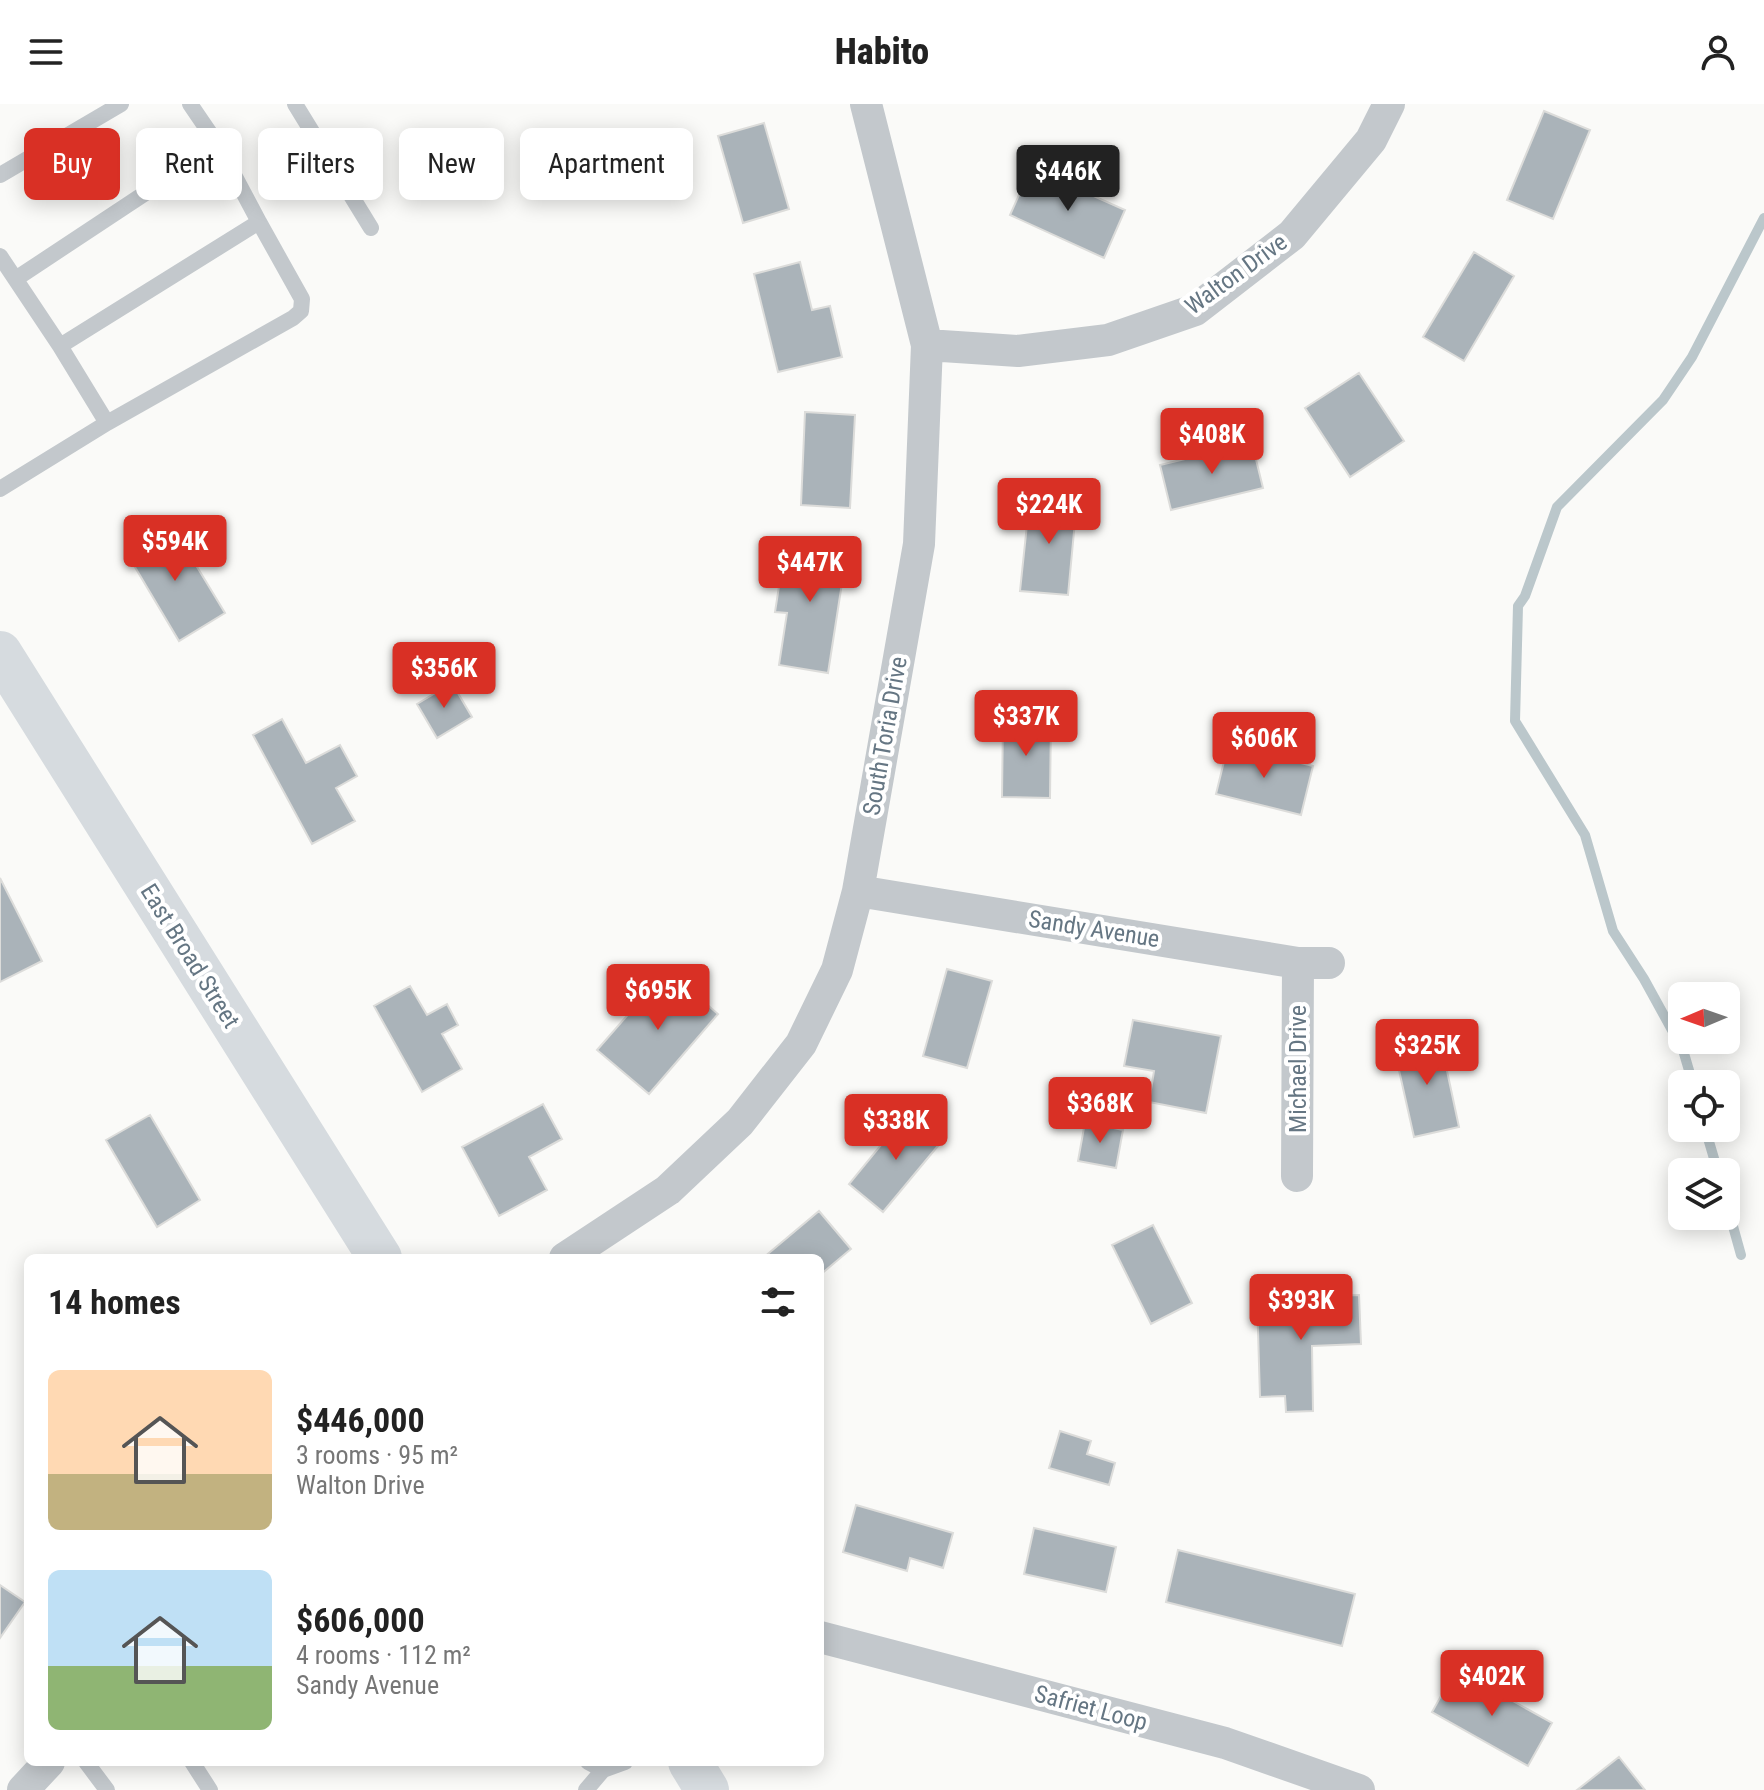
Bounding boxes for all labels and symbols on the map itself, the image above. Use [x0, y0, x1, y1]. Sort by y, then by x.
pin: $446K [1012, 145, 1124, 213]
street label: Walton Drive [1180, 228, 1292, 320]
pin: $408K [1156, 408, 1268, 476]
pin: $224K [993, 478, 1105, 546]
pin: $594K [119, 515, 231, 583]
pin: $447K [754, 536, 866, 604]
pin: $356K [388, 642, 500, 710]
street label: South Toria Drive [857, 654, 913, 818]
pin: $337K [970, 690, 1082, 758]
pin: $606K [1208, 712, 1320, 780]
street label: East Broad Street [135, 879, 245, 1033]
street label: Sandy Avenue [1027, 905, 1161, 953]
pin: $695K [602, 964, 714, 1032]
north arrow [1668, 982, 1740, 1054]
street label: Michael Drive [1284, 1005, 1312, 1133]
pin: $325K [1371, 1019, 1483, 1087]
pin: $368K [1044, 1077, 1156, 1145]
pin: $338K [840, 1094, 952, 1162]
pin: $393K [1245, 1274, 1357, 1342]
pin: $402K [1436, 1650, 1548, 1718]
street label: Safriet Loop [1032, 1680, 1150, 1736]

